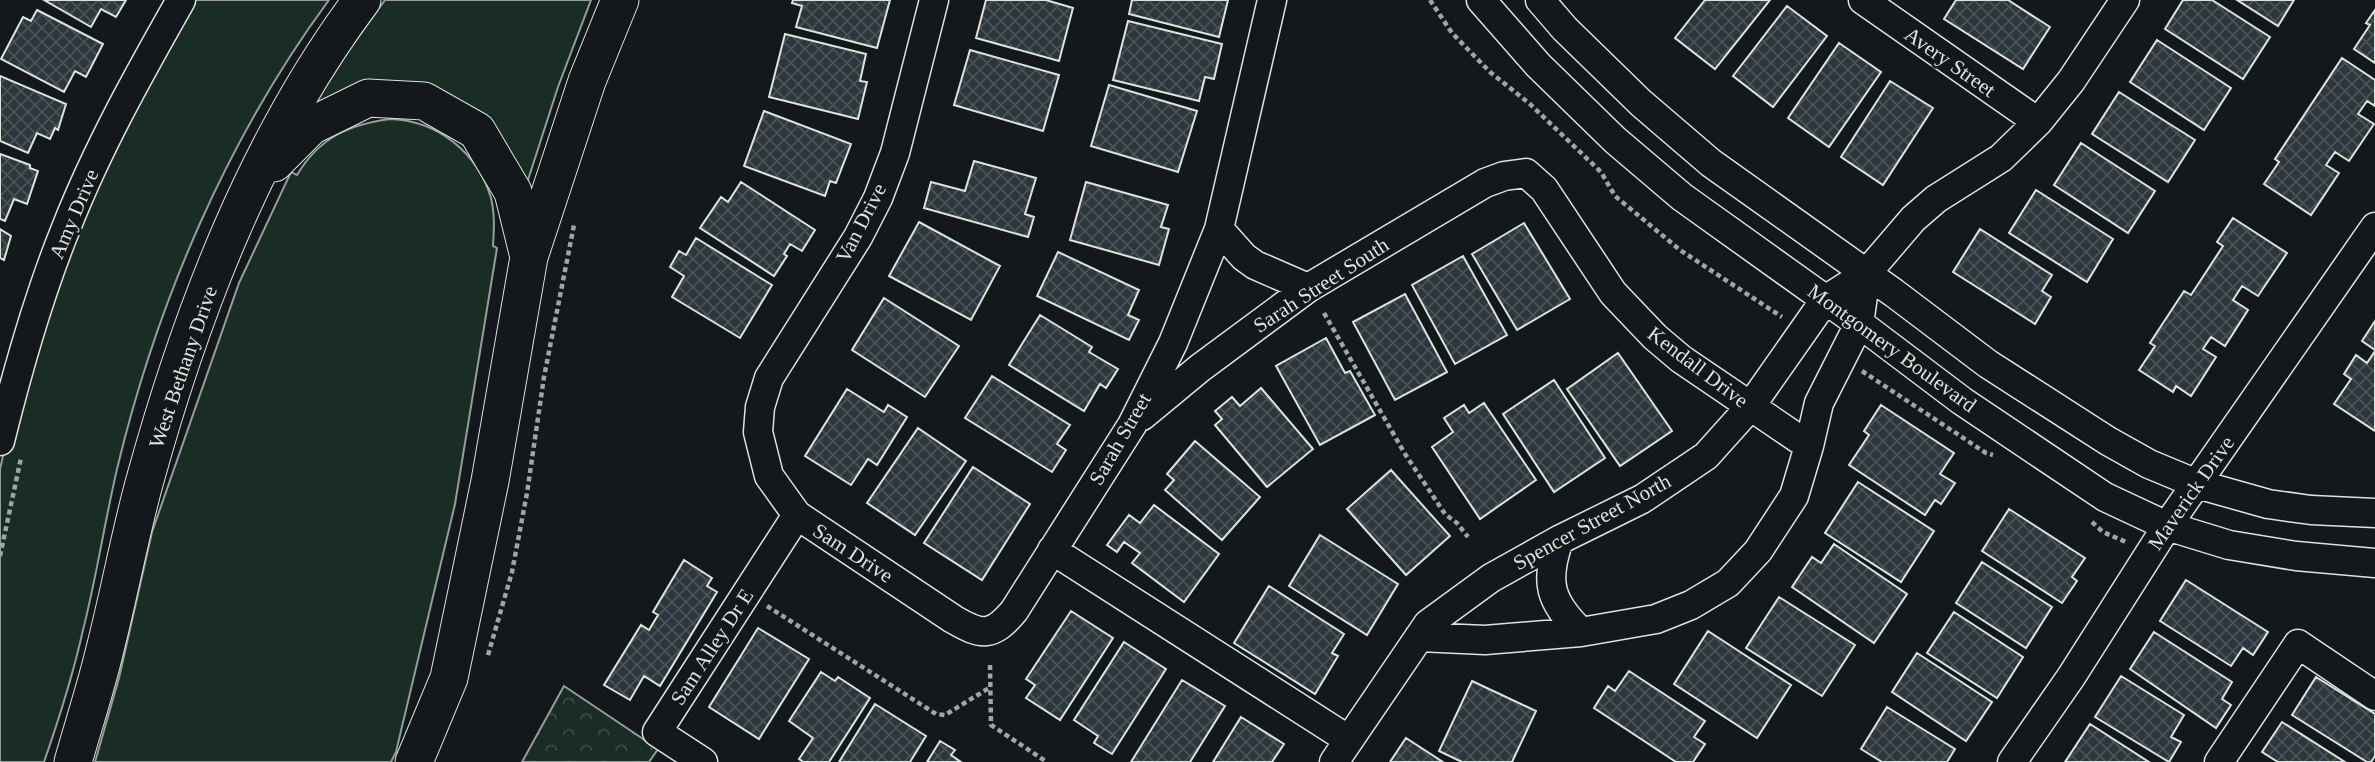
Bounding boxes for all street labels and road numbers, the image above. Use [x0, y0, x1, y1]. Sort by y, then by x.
street label: Avery Street [1900, 22, 2000, 102]
street label: Amy Drive [44, 166, 104, 262]
street label: Van Drive [831, 179, 891, 267]
street label: Sarah Street South [1249, 232, 1394, 338]
street label: Montgomery Boulevard [1803, 279, 1981, 417]
street label: West Bethany Drive [144, 283, 222, 451]
street label: Kendall Drive [1643, 321, 1753, 413]
street label: Sarah Street [1084, 389, 1156, 489]
street label: Maverick Drive [2143, 431, 2239, 555]
street label: Spencer Street North [1509, 469, 1675, 575]
street label: Sam Drive [809, 518, 897, 588]
street label: Sam Alley Dr E [666, 584, 758, 710]

